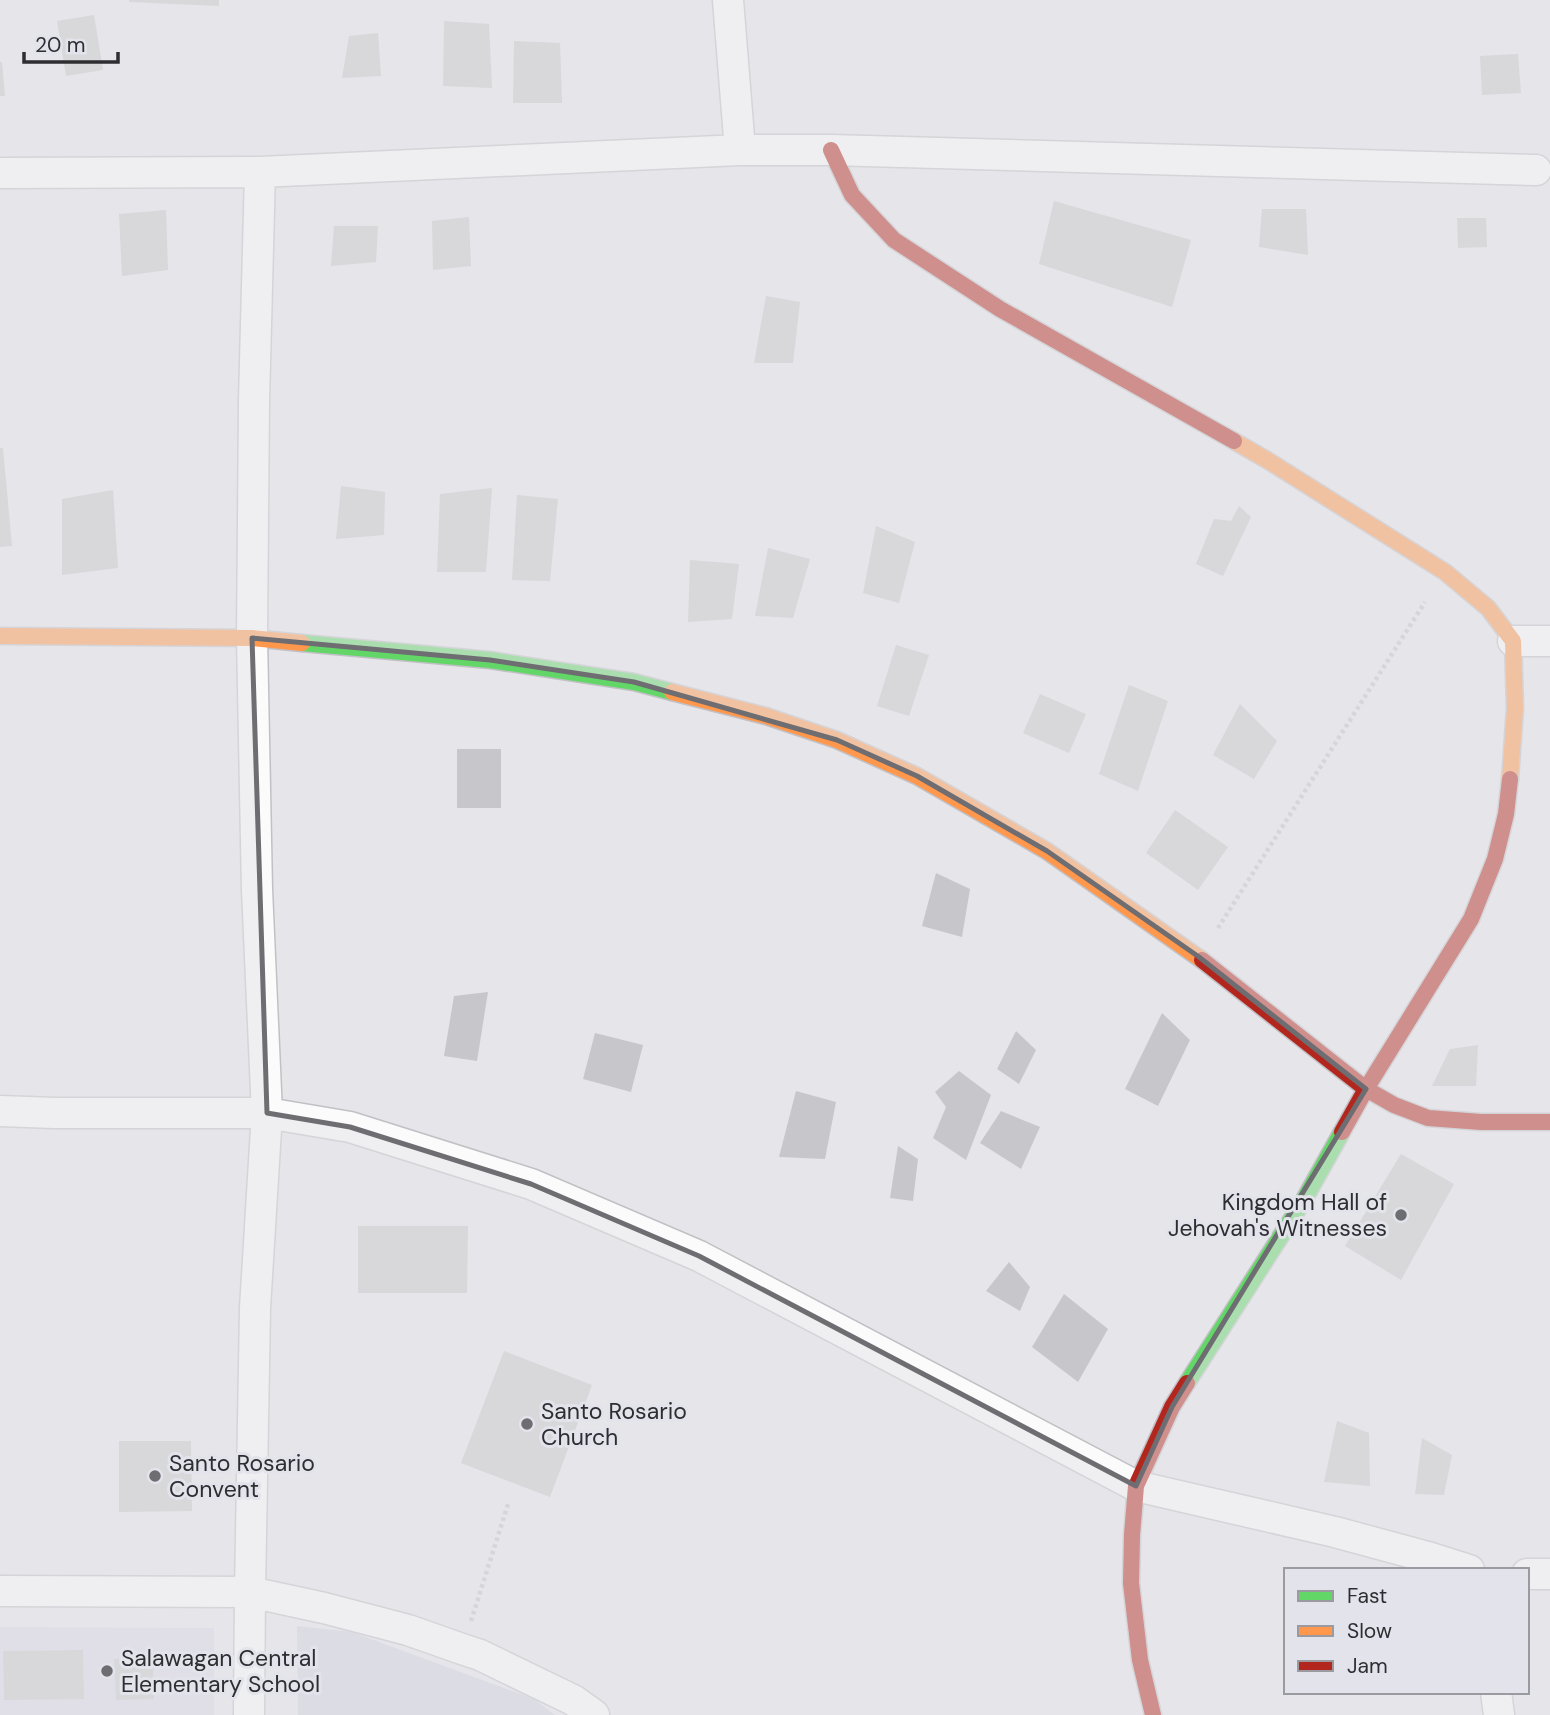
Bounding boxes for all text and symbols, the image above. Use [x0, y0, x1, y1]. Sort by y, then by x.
scale bar [24, 21, 119, 65]
text: 20 m [35, 31, 86, 59]
place label: Kingdom Hall of Jehovah's Witnesses [1168, 1187, 1387, 1243]
marker: Kingdom Hall of Jehovah's Witnesses [1393, 1207, 1409, 1223]
place label: Santo Rosario Church [541, 1396, 687, 1452]
marker: Santo Rosario Church [519, 1416, 535, 1432]
place label: Santo Rosario Convent [169, 1448, 315, 1504]
marker: Santo Rosario Convent [147, 1468, 163, 1484]
legend [1284, 1568, 1529, 1694]
text: Fast [1347, 1582, 1387, 1610]
text: Slow [1347, 1617, 1392, 1645]
place label: Salawagan Central Elementary School [121, 1643, 320, 1699]
text: Jam [1347, 1652, 1388, 1680]
marker: Salawagan Central Elementary School [99, 1663, 115, 1679]

